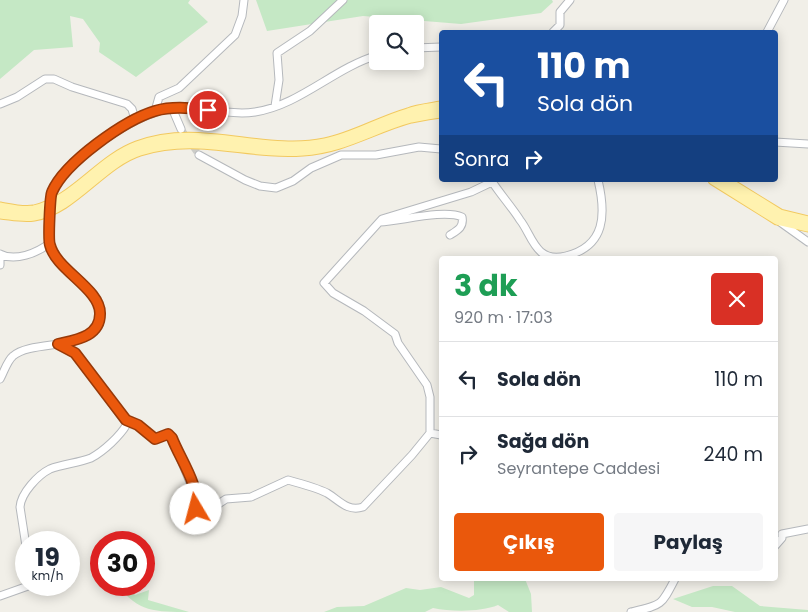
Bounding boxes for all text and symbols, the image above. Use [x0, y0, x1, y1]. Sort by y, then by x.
map controls [369, 15, 424, 70]
button: search [369, 15, 424, 70]
text: 110 m [537, 41, 631, 90]
icon: left [454, 50, 519, 115]
text: Sola dön [537, 88, 633, 119]
pin [187, 89, 229, 131]
icon: arrive [194, 96, 222, 124]
icon: right [519, 145, 547, 173]
text: Sonra [454, 146, 509, 173]
text: 3 dk [454, 264, 517, 307]
button: close [711, 273, 763, 325]
text: 920 m · 17:03 [454, 306, 553, 329]
icon: left [454, 365, 482, 393]
text: Sola dön [497, 366, 581, 393]
text: 110 m [714, 366, 763, 393]
text: Sağa dön [497, 428, 589, 455]
icon: right [454, 440, 482, 468]
text: 240 m [704, 441, 763, 468]
text: Seyrantepe Caddesi [497, 457, 660, 480]
position arrow [169, 482, 221, 534]
button: Çıkış [454, 513, 604, 571]
button: Paylaş [614, 513, 763, 571]
speed limit sign: 30 [90, 531, 155, 596]
text: 19 [35, 540, 60, 575]
text: km/h [32, 567, 63, 584]

